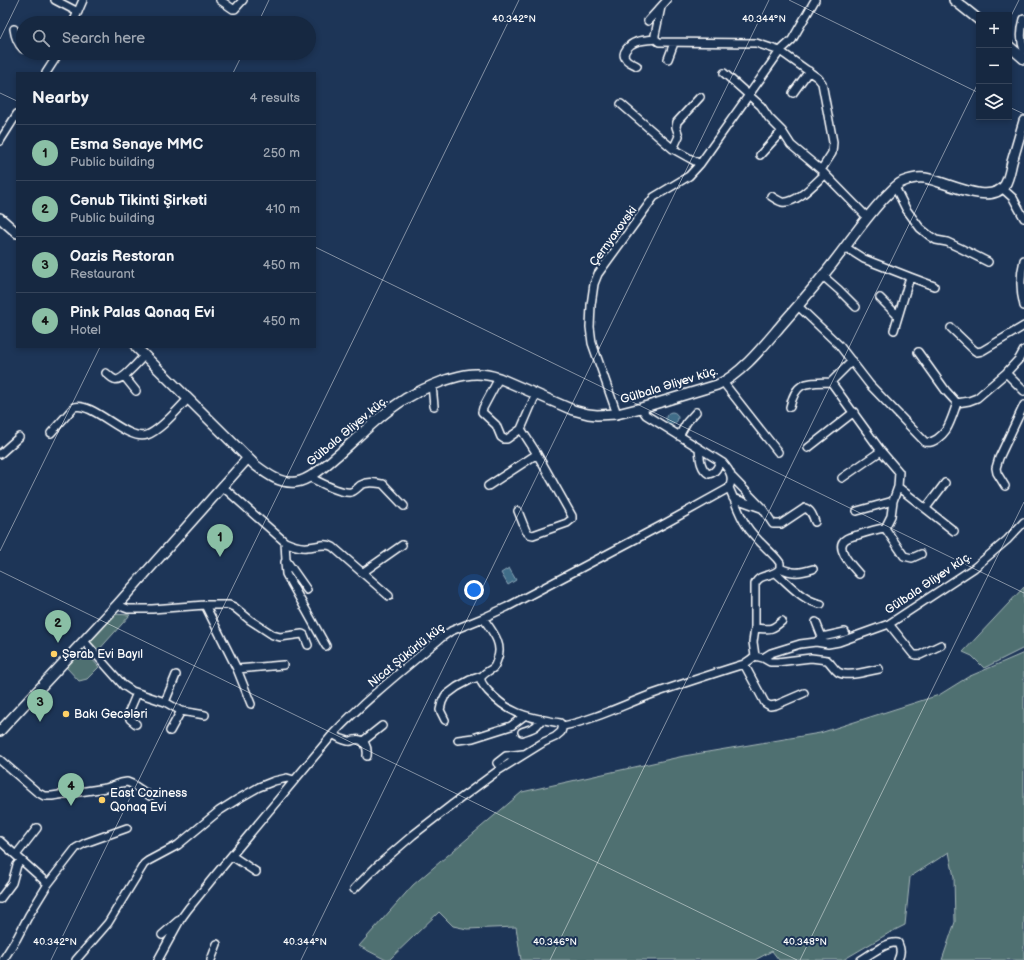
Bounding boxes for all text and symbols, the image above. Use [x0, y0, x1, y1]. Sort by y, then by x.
map controls [976, 12, 1012, 120]
button: + [976, 12, 1012, 48]
text: 40.342°N [492, 13, 536, 25]
text: 40.344°N [742, 13, 786, 25]
search box [16, 16, 316, 60]
icon: search [30, 27, 52, 49]
text: Search here [62, 29, 145, 48]
button: − [976, 48, 1012, 84]
button: layers [976, 84, 1012, 120]
text: Nearby [32, 88, 89, 108]
text: 4 results [250, 90, 300, 106]
text: Esma Sənaye MMC [70, 135, 203, 154]
text: 1 [42, 145, 48, 161]
text: 250 m [263, 145, 300, 161]
text: Public building [70, 154, 155, 170]
text: Cənub Tikinti Şirkəti [70, 191, 207, 210]
text: 2 [41, 201, 49, 217]
text: 410 m [265, 201, 300, 217]
street label: Çernyaxovski [586, 203, 640, 269]
text: Public building [70, 210, 155, 226]
text: Oazis Restoran [70, 247, 174, 266]
text: 3 [41, 257, 49, 273]
text: 450 m [263, 257, 300, 273]
text: Restaurant [70, 266, 135, 282]
text: Pink Palas Qonaq Evi [70, 303, 215, 322]
text: 4 [41, 313, 49, 329]
text: 450 m [263, 313, 300, 329]
text: Hotel [70, 322, 101, 338]
street label: Gülbala Əliyev küç. [619, 364, 720, 407]
street label: Gülbala Əliyev küç. [304, 393, 391, 470]
pin: 1 [207, 524, 233, 557]
street label: Gülbala Əliyev küç. [882, 549, 974, 618]
your location [464, 580, 484, 600]
pin: 2 [45, 610, 71, 643]
street label: Nicat Şükürlü küç [365, 620, 448, 691]
place label: Şərab Evi Bayıl [62, 647, 143, 662]
marker: Şərab Evi Bayıl [49, 649, 59, 659]
pin: 3 [27, 689, 53, 722]
place label: Bakı Gecələri [74, 707, 148, 722]
marker: Bakı Gecələri [61, 709, 71, 719]
pin: 4 [58, 773, 84, 806]
place label: East Coziness Qonaq Evi [110, 786, 187, 815]
marker: East Coziness Qonaq Evi [97, 795, 107, 805]
text: 40.342°N [33, 936, 77, 948]
text: 40.344°N [283, 936, 327, 948]
text: 40.346°N [533, 936, 577, 948]
text: 40.348°N [783, 936, 827, 948]

